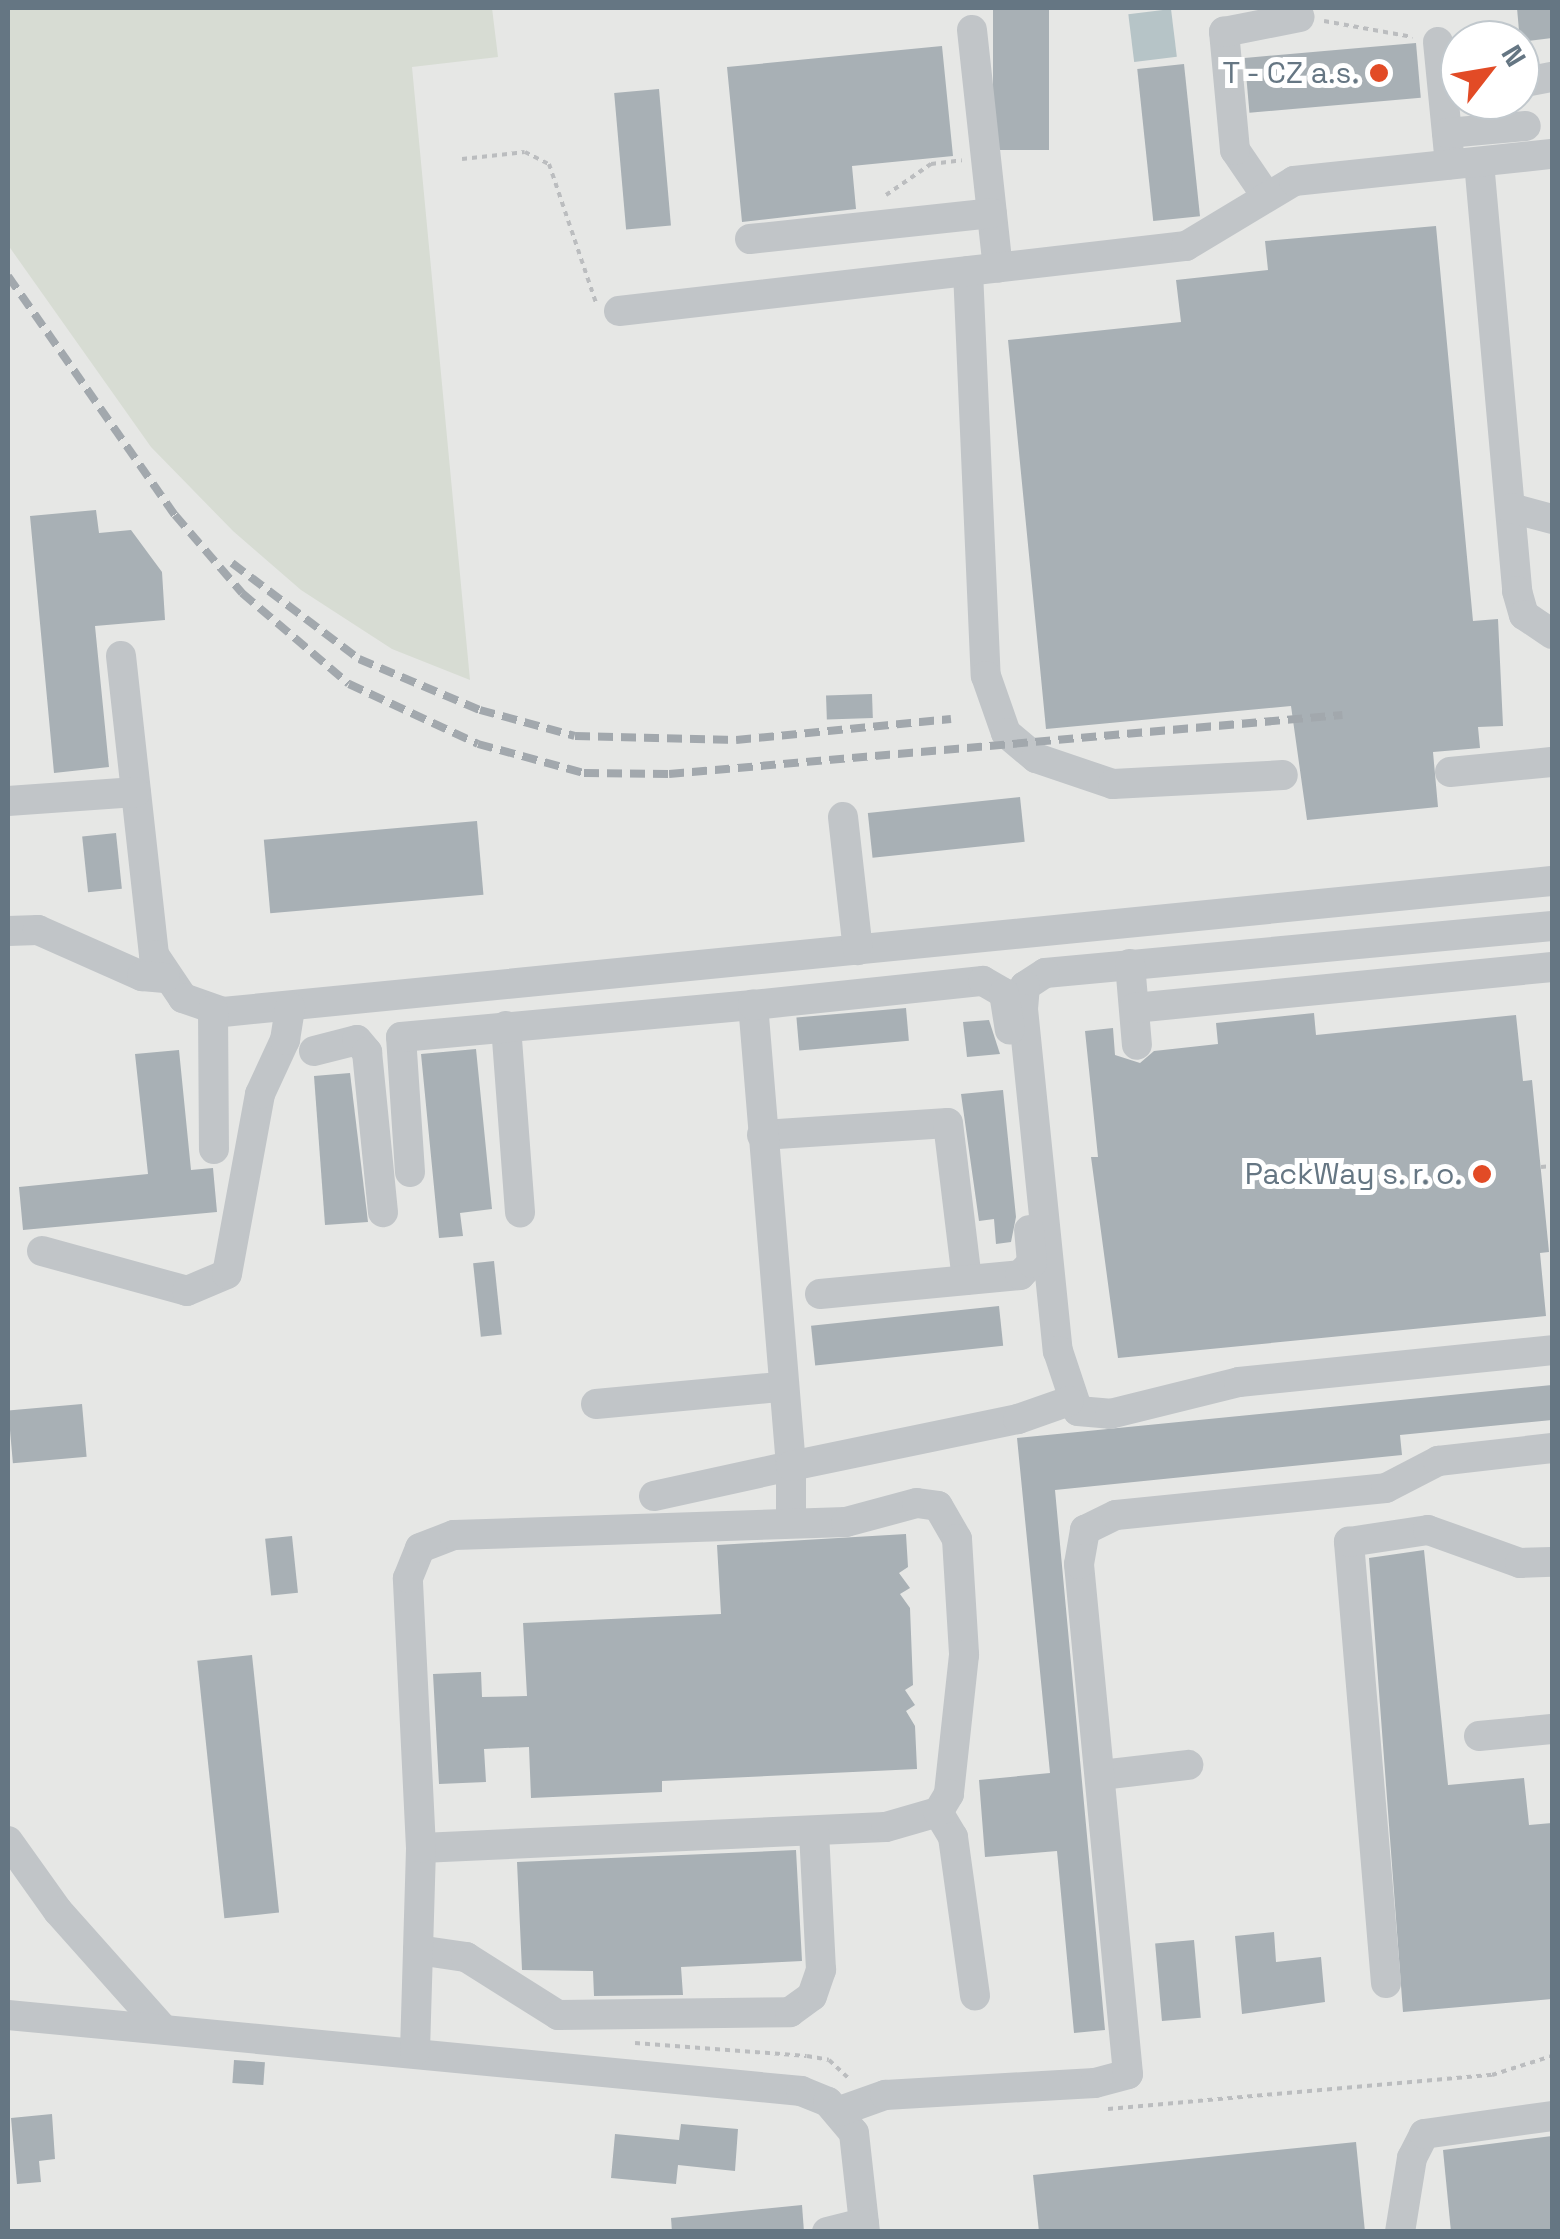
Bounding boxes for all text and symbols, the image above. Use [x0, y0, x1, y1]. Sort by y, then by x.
north arrow [1440, 20, 1540, 120]
text: N [1494, 38, 1534, 73]
place label: T - CZ a.s. [1220, 55, 1359, 91]
marker: T - CZ a.s. [1368, 62, 1390, 84]
place label: PackWay s. r. o. [1243, 1156, 1462, 1192]
marker: PackWay s. r. o. [1471, 1163, 1493, 1185]

